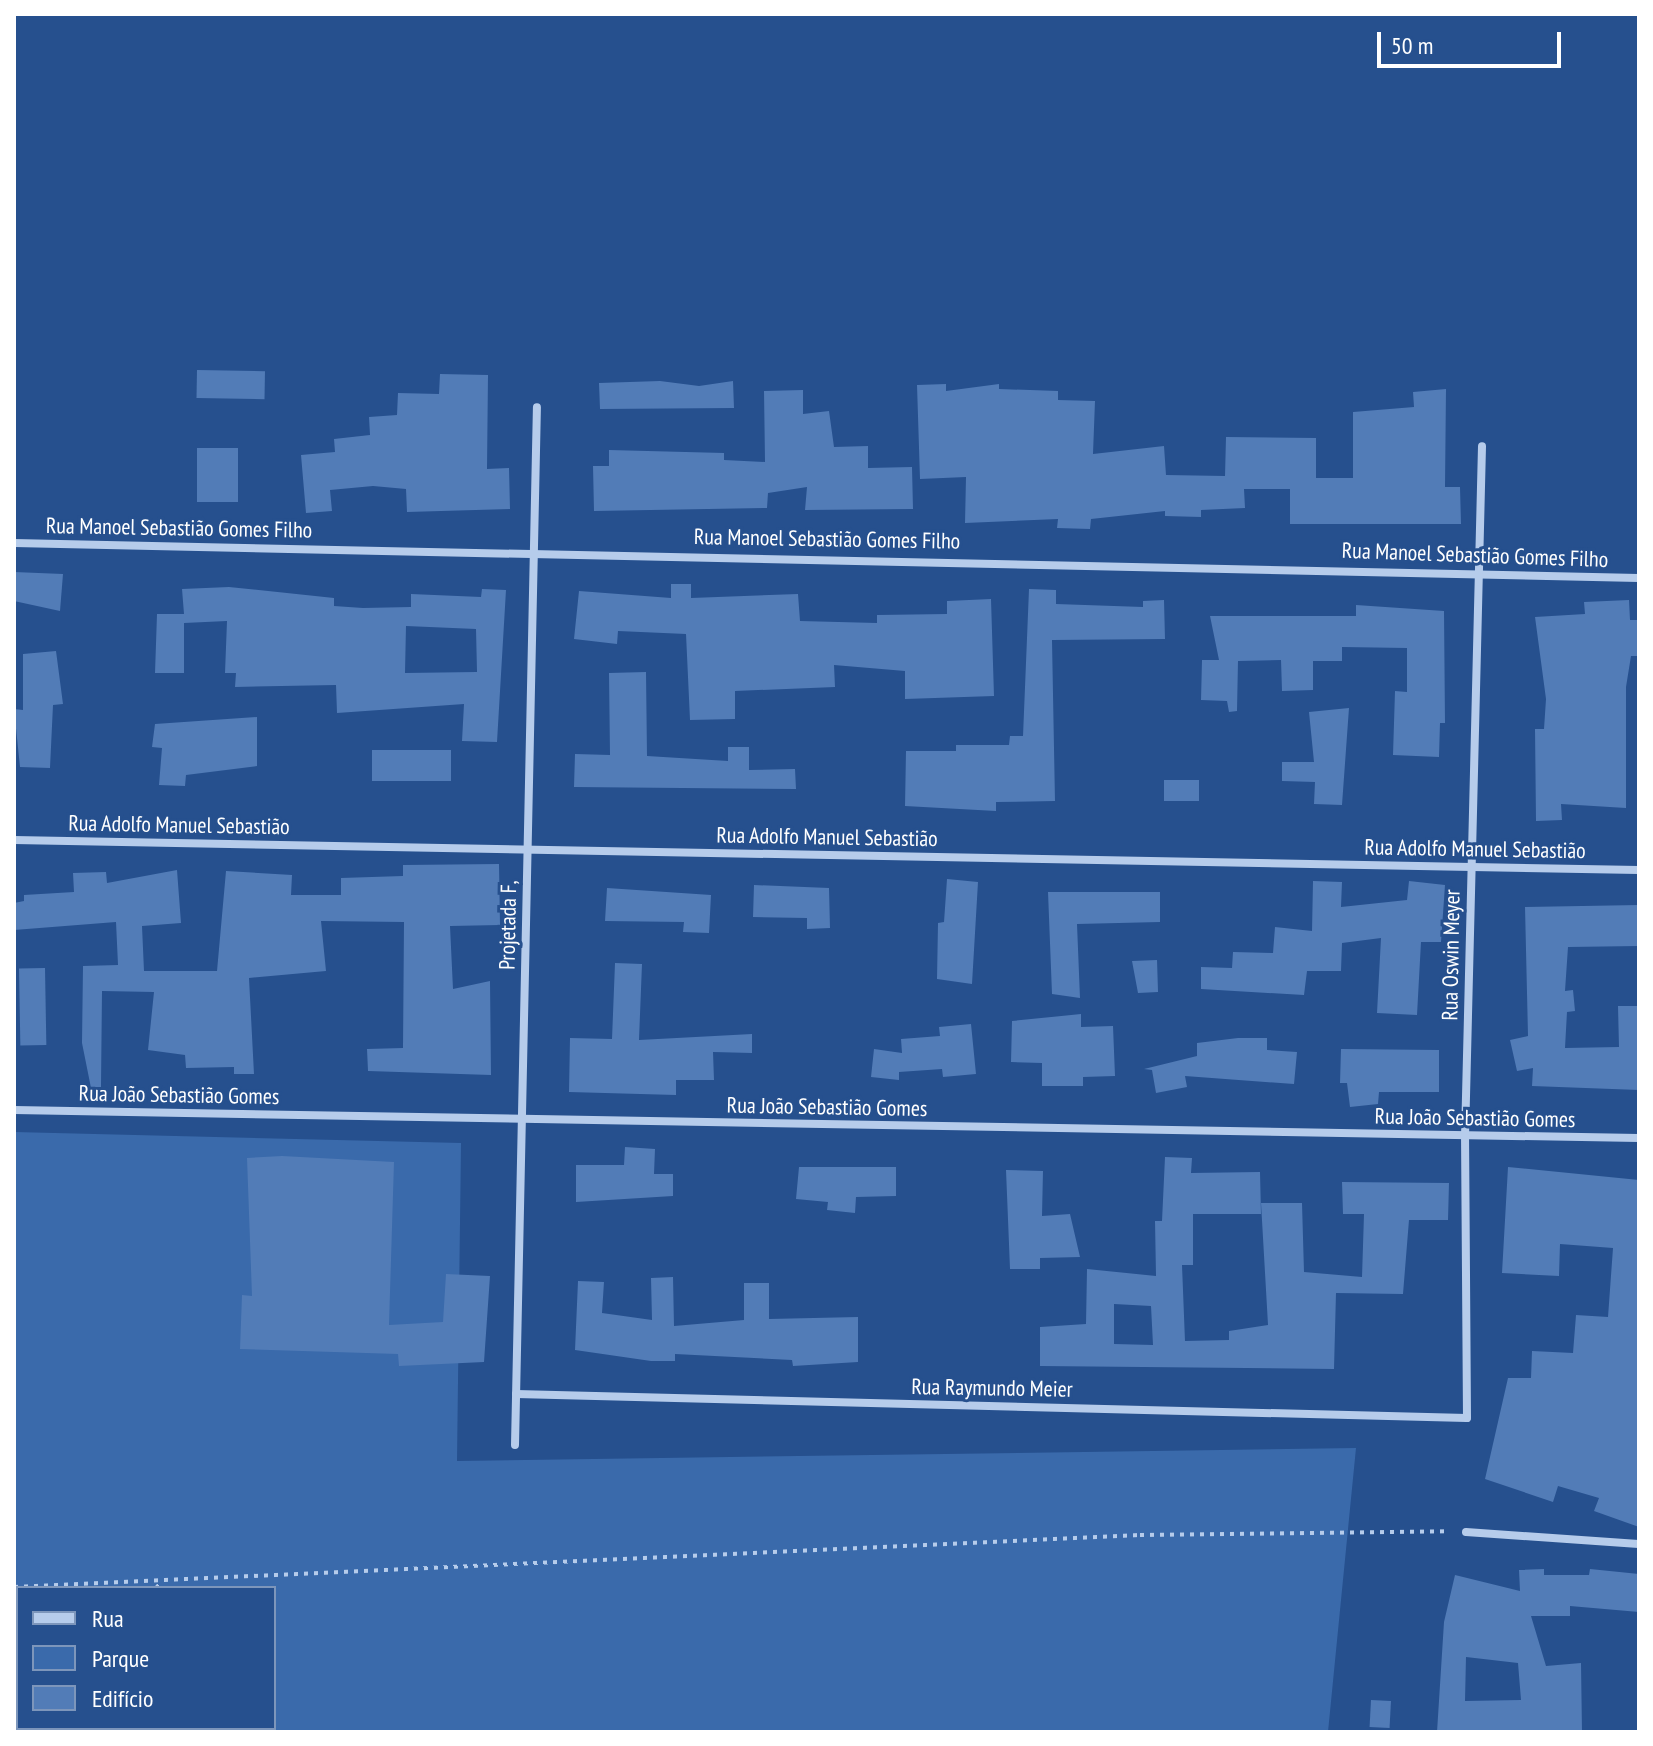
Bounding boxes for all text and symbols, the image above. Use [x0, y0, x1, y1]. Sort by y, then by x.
scale bar [1381, 16, 1565, 66]
text: 50 m [1391, 30, 1433, 61]
street label: Rua Manoel Sebastião Gomes Filho [46, 512, 312, 544]
street label: Rua Manoel Sebastião Gomes Filho [694, 523, 960, 555]
street label: Rua Manoel Sebastião Gomes Filho [1341, 537, 1609, 573]
street label: Rua Adolfo Manuel Sebastião [68, 810, 290, 840]
street label: Rua Adolfo Manuel Sebastião [716, 822, 938, 852]
street label: Rua Adolfo Manuel Sebastião [1364, 834, 1586, 864]
street label: Projetada F, [494, 880, 522, 970]
street label: Rua Oswin Meyer [1437, 889, 1465, 1021]
street label: Rua João Sebastião Gomes [78, 1080, 280, 1110]
street label: Rua João Sebastião Gomes [726, 1092, 928, 1122]
street label: Rua João Sebastião Gomes [1374, 1103, 1576, 1133]
street label: Rua Raymundo Meier [911, 1373, 1073, 1403]
legend [16, 1586, 276, 1730]
text: Rua [92, 1603, 124, 1634]
text: Parque [92, 1643, 149, 1674]
text: Edifício [92, 1683, 153, 1714]

